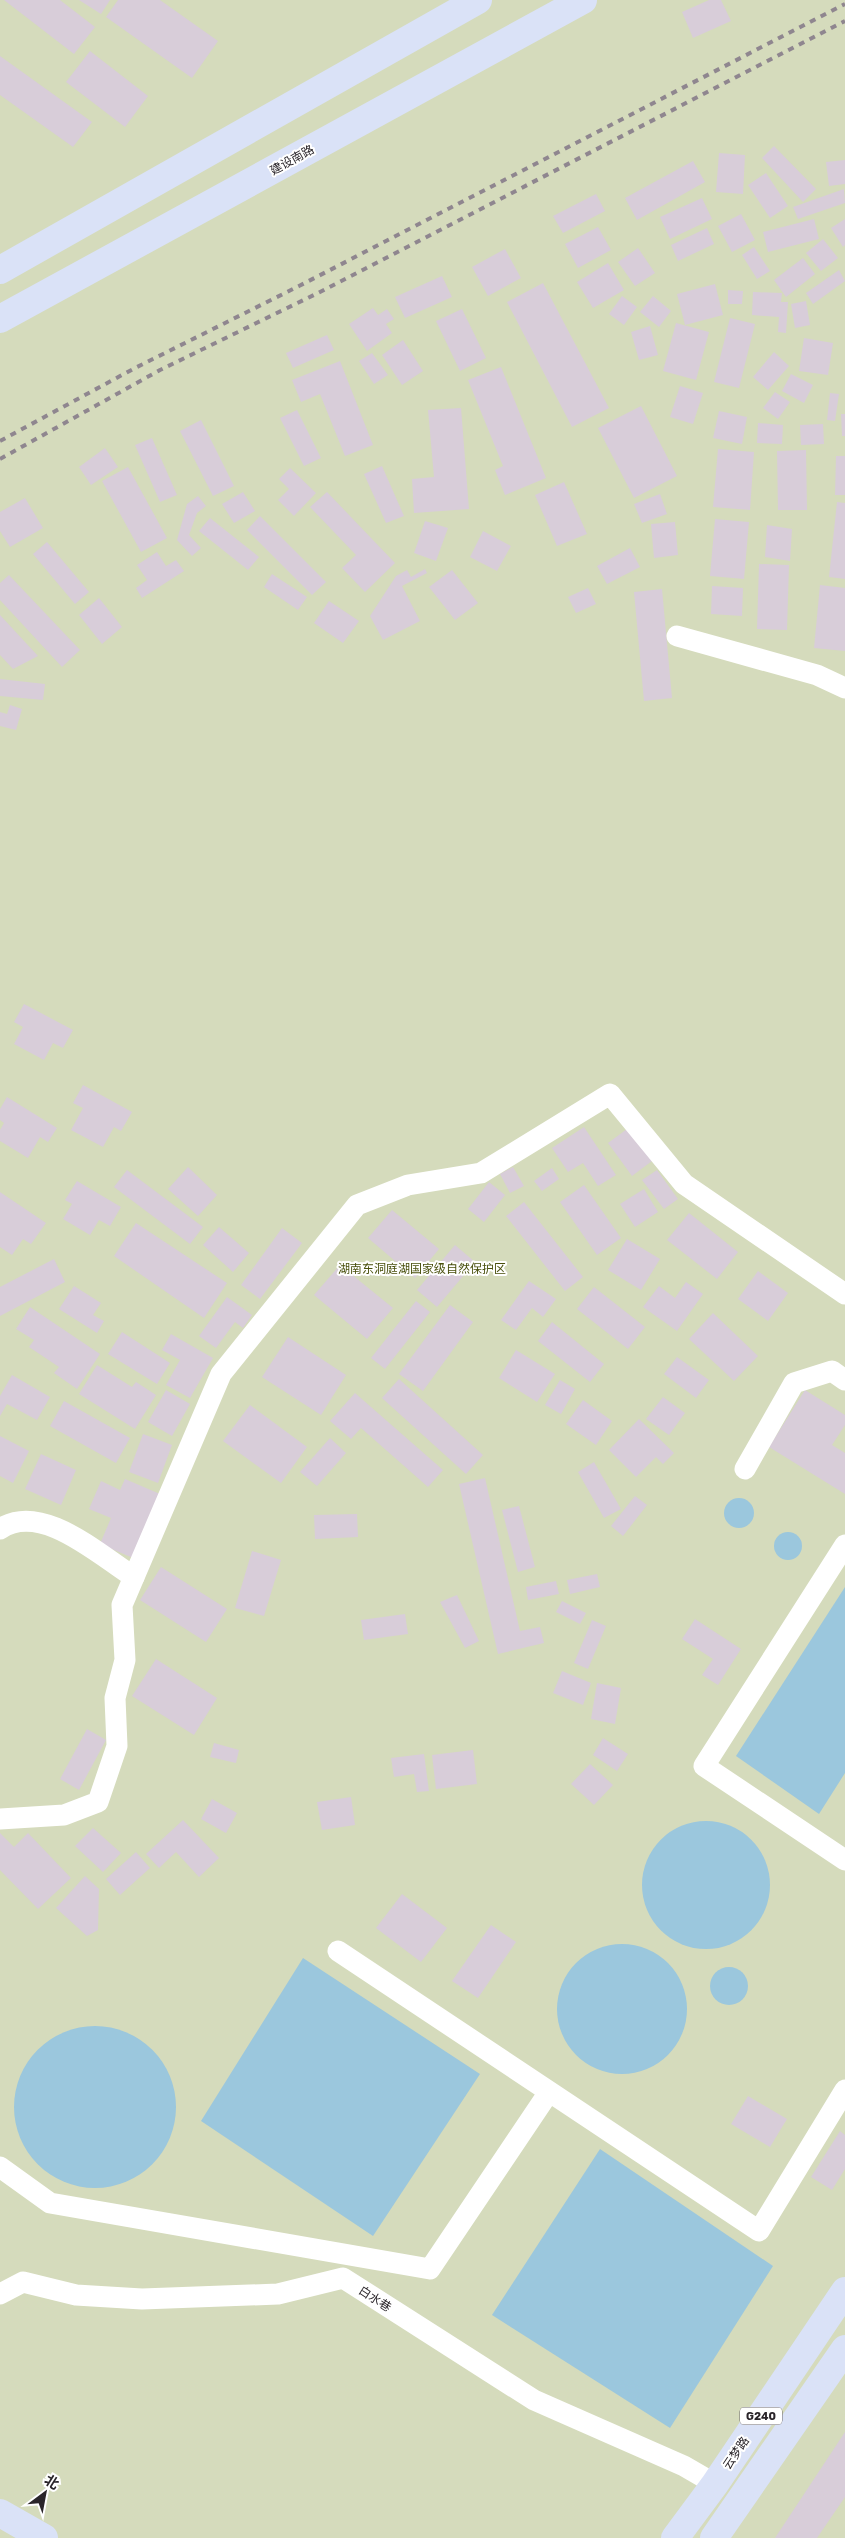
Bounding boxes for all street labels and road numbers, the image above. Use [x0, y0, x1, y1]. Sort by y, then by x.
street label: 建设南路 [268, 142, 316, 178]
street label: 白水巷 [356, 2283, 394, 2315]
road number: G240 [740, 2408, 782, 2424]
street label: 云梦路 [720, 2434, 752, 2472]

